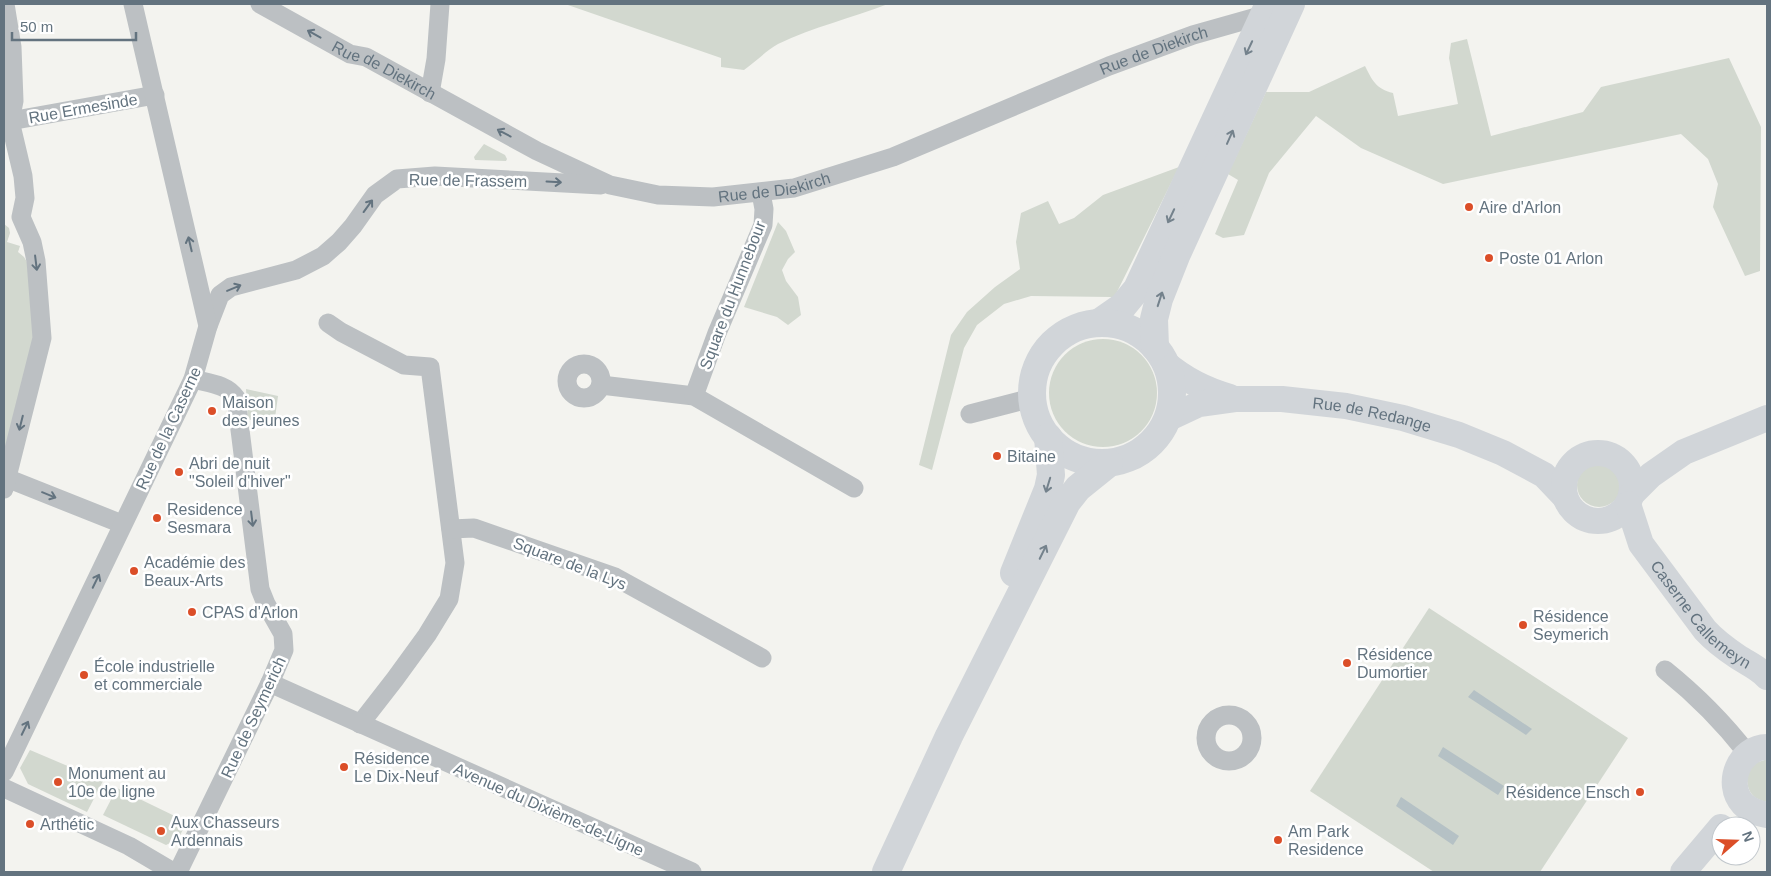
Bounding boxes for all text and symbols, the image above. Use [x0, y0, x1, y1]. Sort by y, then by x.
scale bar [12, 10, 136, 42]
text: 50 m [20, 18, 53, 35]
street label: Rue de Diekirch [1097, 23, 1210, 78]
one-way arrow [306, 29, 321, 39]
street label: Rue de Diekirch [329, 38, 439, 103]
one-way arrow [1244, 40, 1253, 55]
street label: Rue Ermesinde [27, 91, 139, 126]
one-way arrow [496, 128, 511, 138]
one-way arrow [1226, 130, 1236, 145]
street label: Rue de Diekirch [717, 169, 832, 205]
street label: Rue de Frassem [409, 171, 527, 190]
one-way arrow [546, 177, 562, 186]
place label: Aire d'Arlon [1479, 199, 1561, 216]
one-way arrow [362, 200, 373, 213]
marker: Aire d'Arlon [1463, 201, 1475, 213]
one-way arrow [1165, 208, 1175, 223]
street label: Square du Hunnebour [696, 218, 769, 372]
one-way arrow [185, 236, 194, 252]
place label: Poste 01 Arlon [1499, 250, 1603, 267]
marker: Poste 01 Arlon [1483, 252, 1495, 264]
one-way arrow [31, 255, 41, 271]
one-way arrow [226, 282, 241, 292]
one-way arrow [1155, 291, 1165, 307]
street label: Rue de la Caserne [133, 364, 204, 492]
place label: Maison des jeunes [222, 394, 299, 429]
street label: Rue de Redange [1312, 394, 1433, 435]
marker: Maison des jeunes [206, 405, 218, 417]
one-way arrow [16, 414, 25, 430]
place label: Bitaine [1007, 448, 1056, 465]
marker: Bitaine [991, 450, 1003, 462]
place label: Abri de nuit "Soleil d'hiver" [189, 455, 291, 490]
marker: Abri de nuit "Soleil d'hiver" [173, 466, 185, 478]
one-way arrow [1043, 477, 1053, 493]
one-way arrow [41, 491, 56, 500]
place label: Residence Sesmara [167, 501, 243, 536]
one-way arrow [247, 511, 257, 527]
marker: Residence Sesmara [151, 512, 163, 524]
street label: Square de la Lys [511, 534, 629, 593]
one-way arrow [1038, 545, 1048, 560]
place label: Académie des Beaux-Arts [144, 554, 245, 589]
street label: Caserne Callemeyn [1647, 557, 1754, 672]
marker: Académie des Beaux-Arts [128, 565, 140, 577]
one-way arrow [91, 574, 101, 589]
place label: CPAS d'Arlon [202, 604, 298, 621]
marker: CPAS d'Arlon [186, 606, 198, 618]
place label: Résidence Seymerich [1533, 608, 1609, 643]
marker: Résidence Seymerich [1517, 619, 1529, 631]
place label: Résidence Dumortier [1357, 646, 1433, 681]
street label: Rue de Seymerich [218, 654, 289, 780]
place label: École industrielle et commerciale [94, 657, 215, 693]
marker: Résidence Dumortier [1341, 657, 1353, 669]
marker: École industrielle et commerciale [78, 669, 90, 681]
one-way arrow [20, 720, 30, 735]
place label: Résidence Le Dix-Neuf [354, 750, 439, 785]
street label: Avenue du Dixième-de-Ligne [451, 760, 646, 859]
marker: Résidence Le Dix-Neuf [338, 761, 350, 773]
place label: Monument au 10e de ligne [68, 765, 166, 800]
marker: Monument au 10e de ligne [52, 776, 64, 788]
place label: Résidence Ensch [1505, 784, 1630, 801]
marker: Résidence Ensch [1634, 786, 1646, 798]
place label: Aux Chasseurs Ardennais [171, 814, 280, 849]
place label: Arthétic [40, 816, 94, 833]
north arrow [1711, 816, 1761, 866]
marker: Arthétic [24, 818, 36, 830]
place label: Am Park Residence [1288, 823, 1364, 858]
marker: Aux Chasseurs Ardennais [155, 825, 167, 837]
text: N [1739, 829, 1757, 844]
marker: Am Park Residence [1272, 834, 1284, 846]

